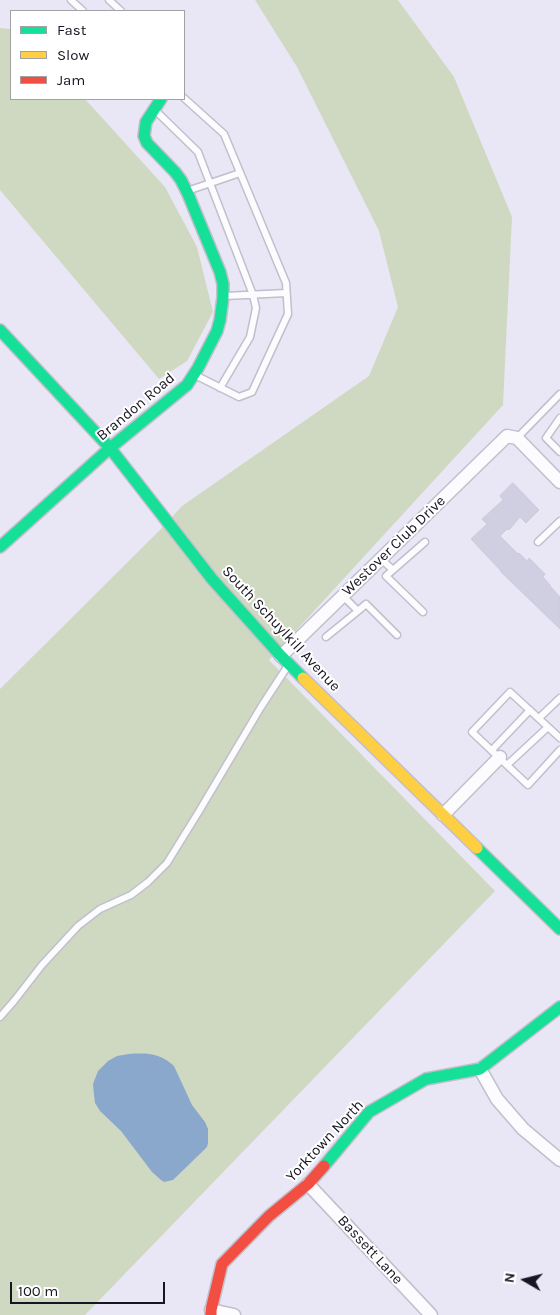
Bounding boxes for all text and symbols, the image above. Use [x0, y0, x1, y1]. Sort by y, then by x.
legend [10, 10, 185, 100]
text: Fast [57, 21, 86, 39]
text: Slow [57, 46, 89, 64]
text: Jam [57, 71, 85, 89]
street label: Brandon Road [93, 369, 179, 445]
street label: Westover Club Drive [339, 492, 449, 600]
street label: South Schuylkill Avenue [218, 563, 344, 695]
street label: Yorktown North [283, 1096, 367, 1186]
street label: Bassett Lane [333, 1212, 407, 1288]
north arrow [500, 1255, 550, 1305]
scale bar [12, 1272, 168, 1304]
text: N [501, 1272, 519, 1284]
text: 100 m [18, 1282, 58, 1300]

